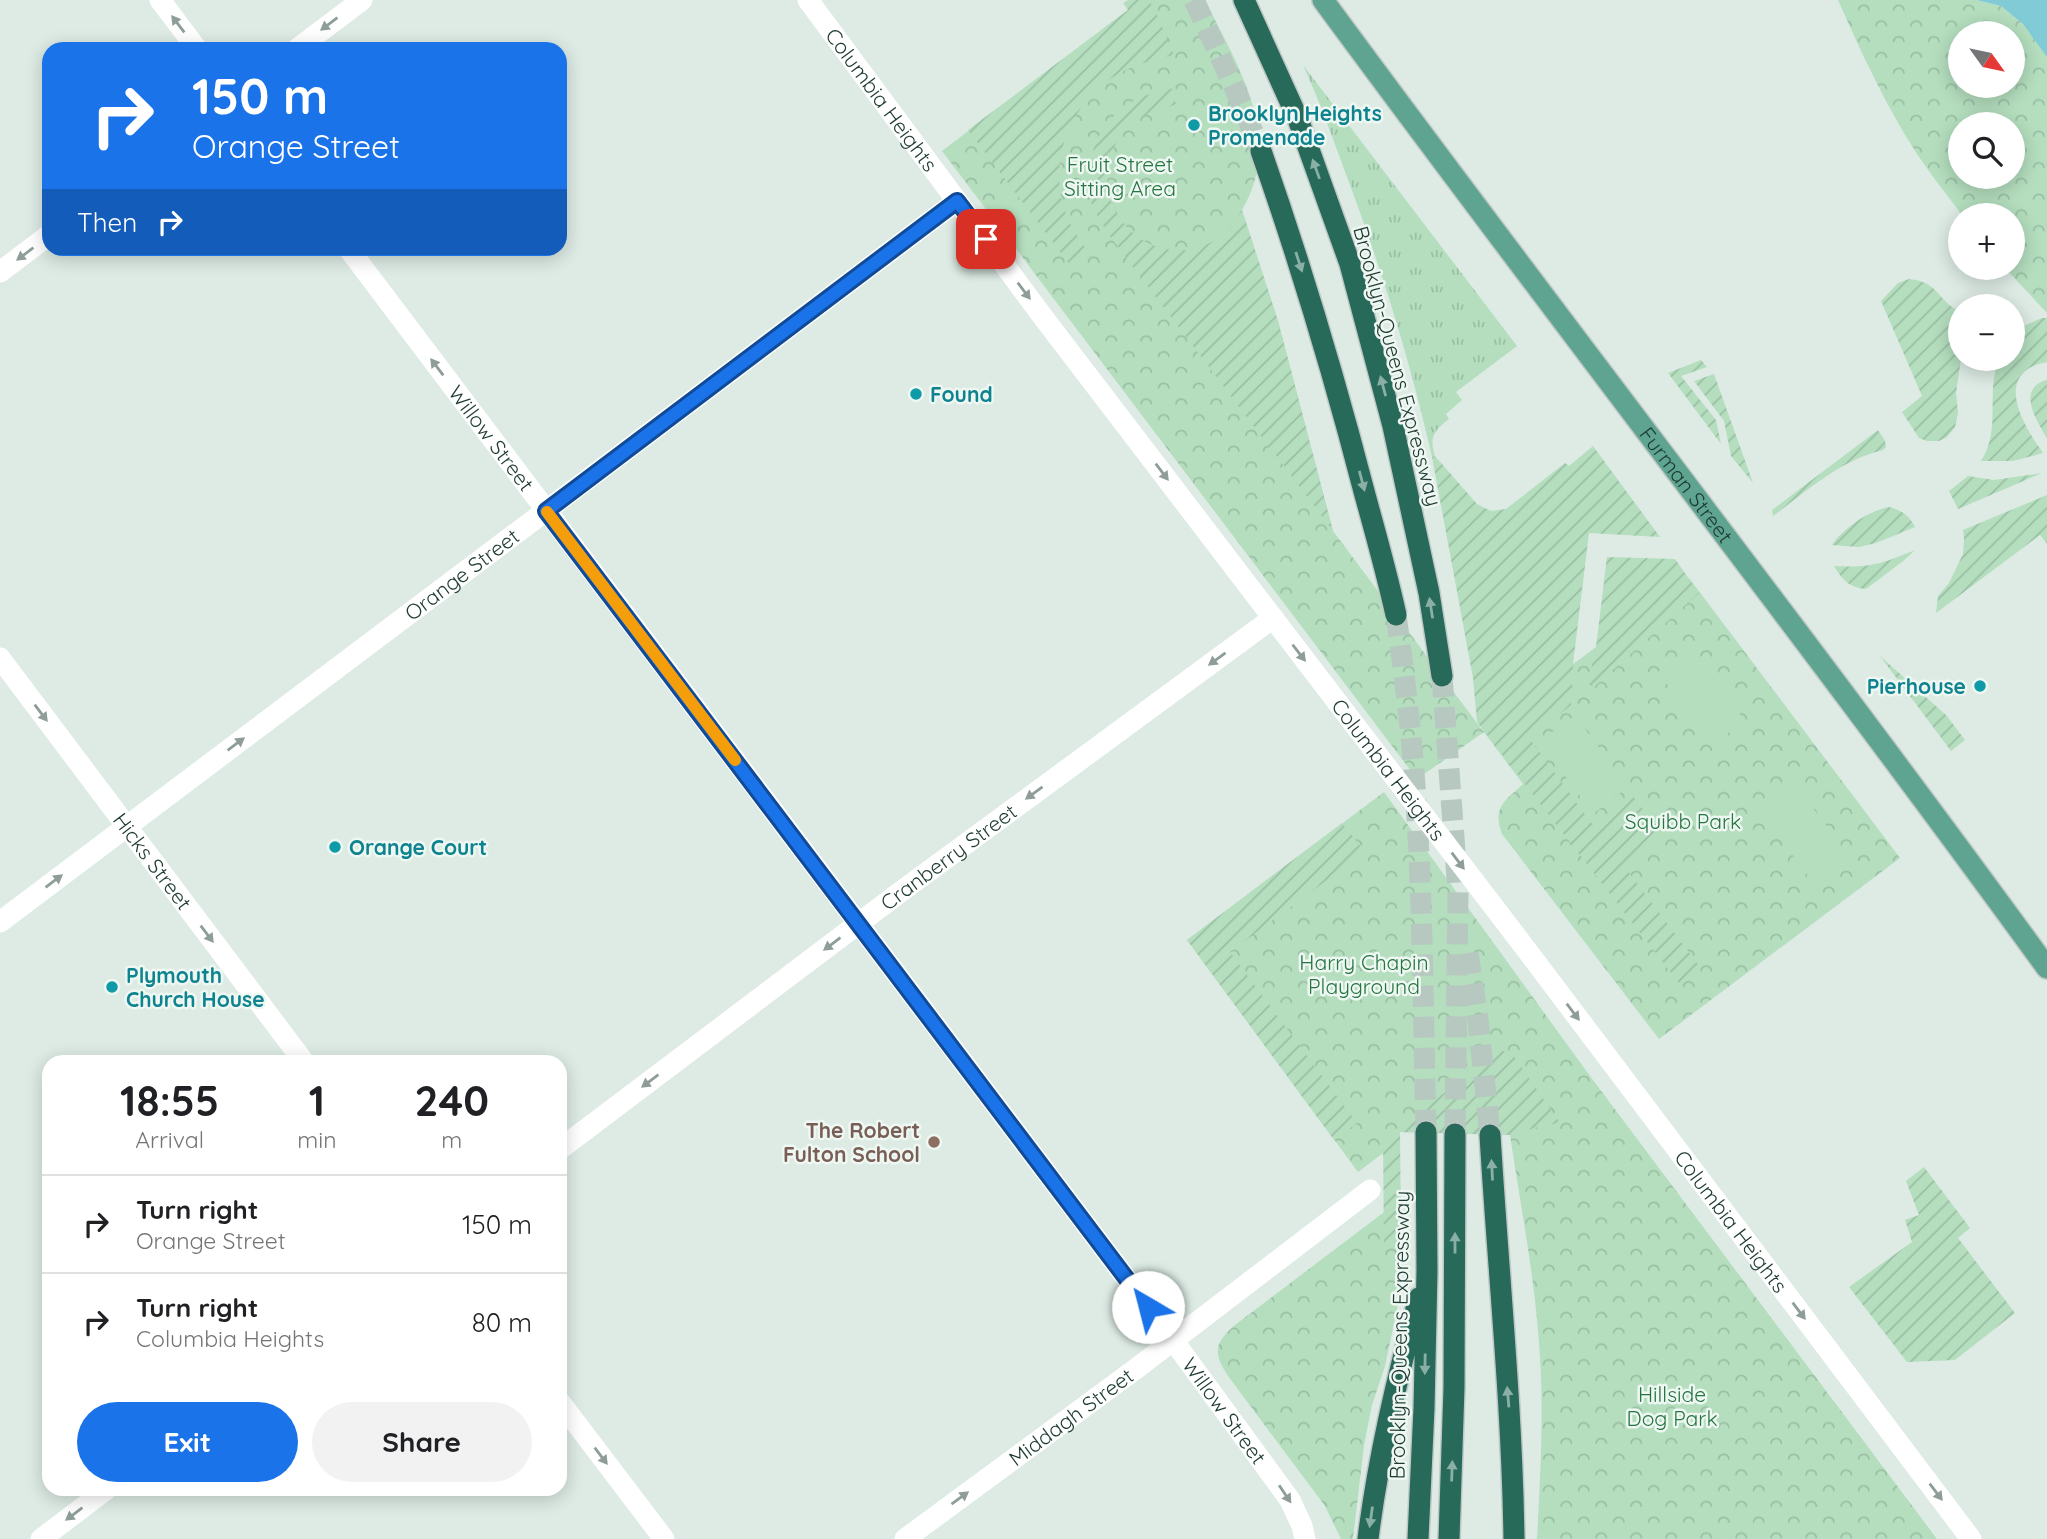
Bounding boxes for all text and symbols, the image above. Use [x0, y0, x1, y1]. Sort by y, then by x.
one-way arrow [171, 16, 186, 34]
one-way arrow [321, 17, 339, 32]
north arrow [1948, 21, 2025, 98]
map controls [1948, 21, 2025, 371]
street label: Columbia Heights [820, 23, 943, 176]
text: 150 m [192, 65, 328, 126]
icon: right [77, 70, 168, 161]
place label: Brooklyn Heights Promenade [1208, 100, 1382, 150]
button: search [1948, 112, 2025, 189]
marker: Brooklyn Heights Promenade [1186, 117, 1202, 133]
text: Orange Street [192, 126, 400, 166]
park label: Fruit Street Sitting Area [1064, 151, 1176, 201]
one-way arrow [1310, 158, 1321, 179]
icon: right [151, 203, 189, 241]
button: + [1948, 203, 2025, 280]
text: Then [77, 206, 137, 239]
pin [956, 209, 1016, 269]
icon: arrive [967, 220, 1005, 258]
street label: Brooklyn-Queens Expressway [1348, 223, 1448, 509]
one-way arrow [16, 246, 34, 261]
one-way arrow [1294, 252, 1305, 273]
one-way arrow [1017, 281, 1031, 300]
button: − [1948, 294, 2025, 371]
one-way arrow [431, 358, 445, 376]
one-way arrow [1377, 375, 1388, 397]
street label: Willow Street [443, 380, 540, 496]
place label: Found [930, 381, 993, 407]
marker: Found [908, 386, 924, 402]
street label: Furman Street [1634, 422, 1739, 548]
one-way arrow [1154, 463, 1168, 481]
one-way arrow [1357, 471, 1367, 492]
street label: Orange Street [399, 523, 524, 626]
one-way arrow [1425, 597, 1436, 619]
one-way arrow [1292, 644, 1306, 662]
one-way arrow [1209, 651, 1227, 666]
place label: Pierhouse [1867, 673, 1966, 699]
marker: Pierhouse [1972, 678, 1988, 694]
street label: Columbia Heights [1326, 693, 1451, 846]
one-way arrow [34, 703, 49, 721]
one-way arrow [227, 737, 245, 752]
one-way arrow [1025, 786, 1043, 800]
street label: Cranberry Street [875, 798, 1021, 915]
street label: Hicks Street [108, 807, 198, 915]
park label: Squibb Park [1625, 808, 1741, 834]
place label: Orange Court [349, 834, 487, 860]
marker: Orange Court [327, 839, 343, 855]
one-way arrow [1451, 852, 1466, 870]
one-way arrow [45, 873, 63, 888]
one-way arrow [200, 924, 215, 942]
one-way arrow [823, 936, 841, 950]
park label: Harry Chapin Playground [1299, 949, 1429, 999]
place label: Plymouth Church House [126, 962, 265, 1012]
marker: Plymouth Church House [104, 979, 120, 995]
one-way arrow [1566, 1003, 1580, 1021]
one-way arrow [641, 1073, 659, 1087]
text: 18:55 [120, 1074, 219, 1127]
text: 1 [309, 1074, 325, 1127]
text: 240 [415, 1074, 489, 1127]
place label: The Robert Fulton School [783, 1117, 920, 1167]
text: Arrival [135, 1125, 204, 1154]
text: min [297, 1125, 337, 1154]
text: m [441, 1125, 462, 1154]
marker: The Robert Fulton School [926, 1134, 942, 1150]
street label: Columbia Heights [1669, 1145, 1793, 1298]
one-way arrow [1486, 1159, 1497, 1181]
street label: Brooklyn-Queens Expressway [1383, 1190, 1415, 1480]
text: Turn right [136, 1193, 258, 1226]
icon: right [77, 1205, 115, 1243]
text: 150 m [462, 1208, 532, 1241]
text: Orange Street [136, 1226, 285, 1255]
one-way arrow [1449, 1232, 1461, 1254]
position arrow [1111, 1270, 1185, 1344]
text: Turn right [136, 1291, 258, 1324]
one-way arrow [1791, 1302, 1805, 1320]
icon: right [77, 1303, 115, 1341]
text: 80 m [472, 1306, 532, 1339]
text: Columbia Heights [136, 1324, 324, 1353]
street label: Willow Street [1177, 1352, 1272, 1469]
one-way arrow [1419, 1353, 1431, 1375]
street label: Middagh Street [1003, 1362, 1138, 1471]
park label: Hillside Dog Park [1626, 1381, 1718, 1431]
one-way arrow [1502, 1386, 1513, 1408]
button: Exit [77, 1402, 298, 1482]
button: Share [312, 1402, 532, 1482]
one-way arrow [594, 1447, 608, 1465]
one-way arrow [1446, 1460, 1457, 1482]
one-way arrow [1928, 1483, 1943, 1501]
one-way arrow [1278, 1485, 1292, 1503]
one-way arrow [950, 1491, 968, 1506]
one-way arrow [65, 1507, 83, 1521]
one-way arrow [1365, 1507, 1376, 1529]

